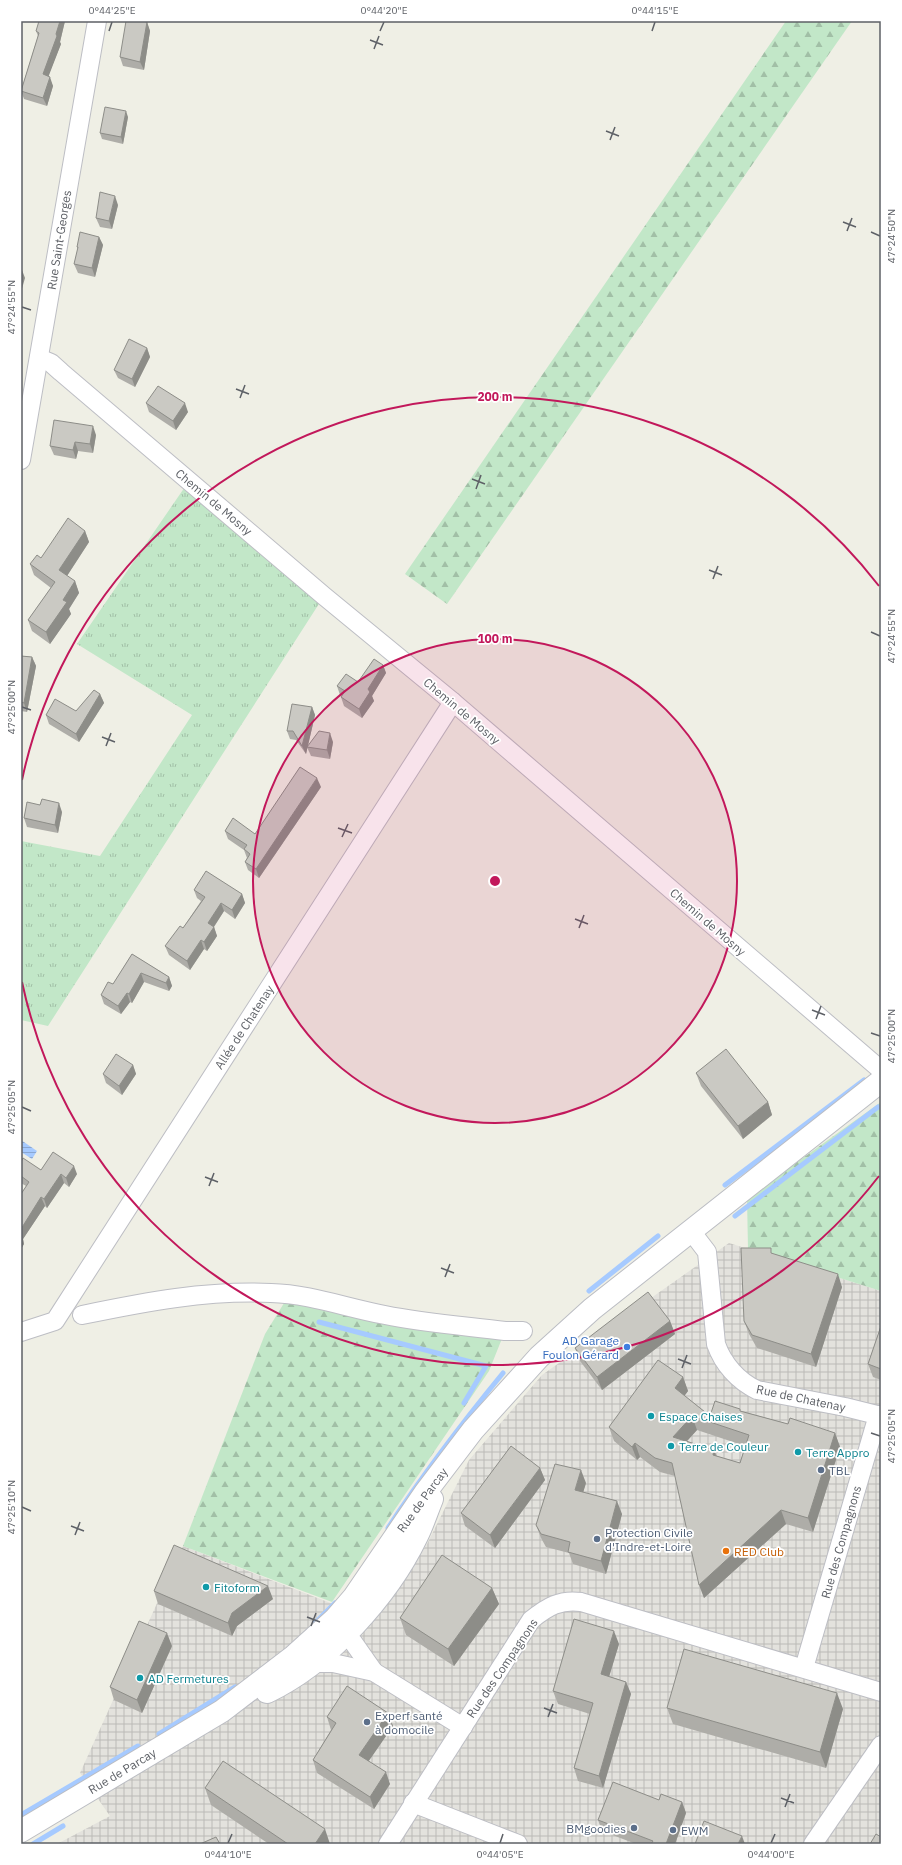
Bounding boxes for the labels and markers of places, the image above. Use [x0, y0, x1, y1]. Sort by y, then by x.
centre of rings [488, 874, 502, 888]
place label: AD Garage Foulon Gérard [542, 1333, 619, 1362]
marker: AD Garage Foulon Gérard [622, 1342, 632, 1352]
place label: Espace Chaises [659, 1409, 743, 1424]
marker: Espace Chaises [646, 1411, 656, 1421]
place label: Terre de Couleur [679, 1439, 769, 1454]
marker: Terre de Couleur [666, 1441, 676, 1451]
place label: Terre Appro [806, 1445, 870, 1460]
marker: Terre Appro [793, 1447, 803, 1457]
place label: TBL [829, 1463, 850, 1478]
marker: TBL [816, 1465, 826, 1475]
place label: Protection Civile d'Indre-et-Loire [605, 1525, 693, 1554]
marker: Protection Civile d'Indre-et-Loire [592, 1534, 602, 1544]
place label: RED Club [734, 1544, 784, 1559]
marker: RED Club [721, 1546, 731, 1556]
place label: Fitoform [214, 1580, 260, 1595]
marker: Fitoform [201, 1582, 211, 1592]
place label: AD Fermetures [148, 1671, 229, 1686]
marker: AD Fermetures [135, 1673, 145, 1683]
place label: Experf santé à domocile [375, 1708, 443, 1737]
marker: Experf santé à domocile [362, 1717, 372, 1727]
place label: BMgoodies [566, 1821, 626, 1836]
marker: BMgoodies [629, 1823, 639, 1833]
place label: EWM [681, 1823, 708, 1838]
marker: EWM [668, 1825, 678, 1835]

